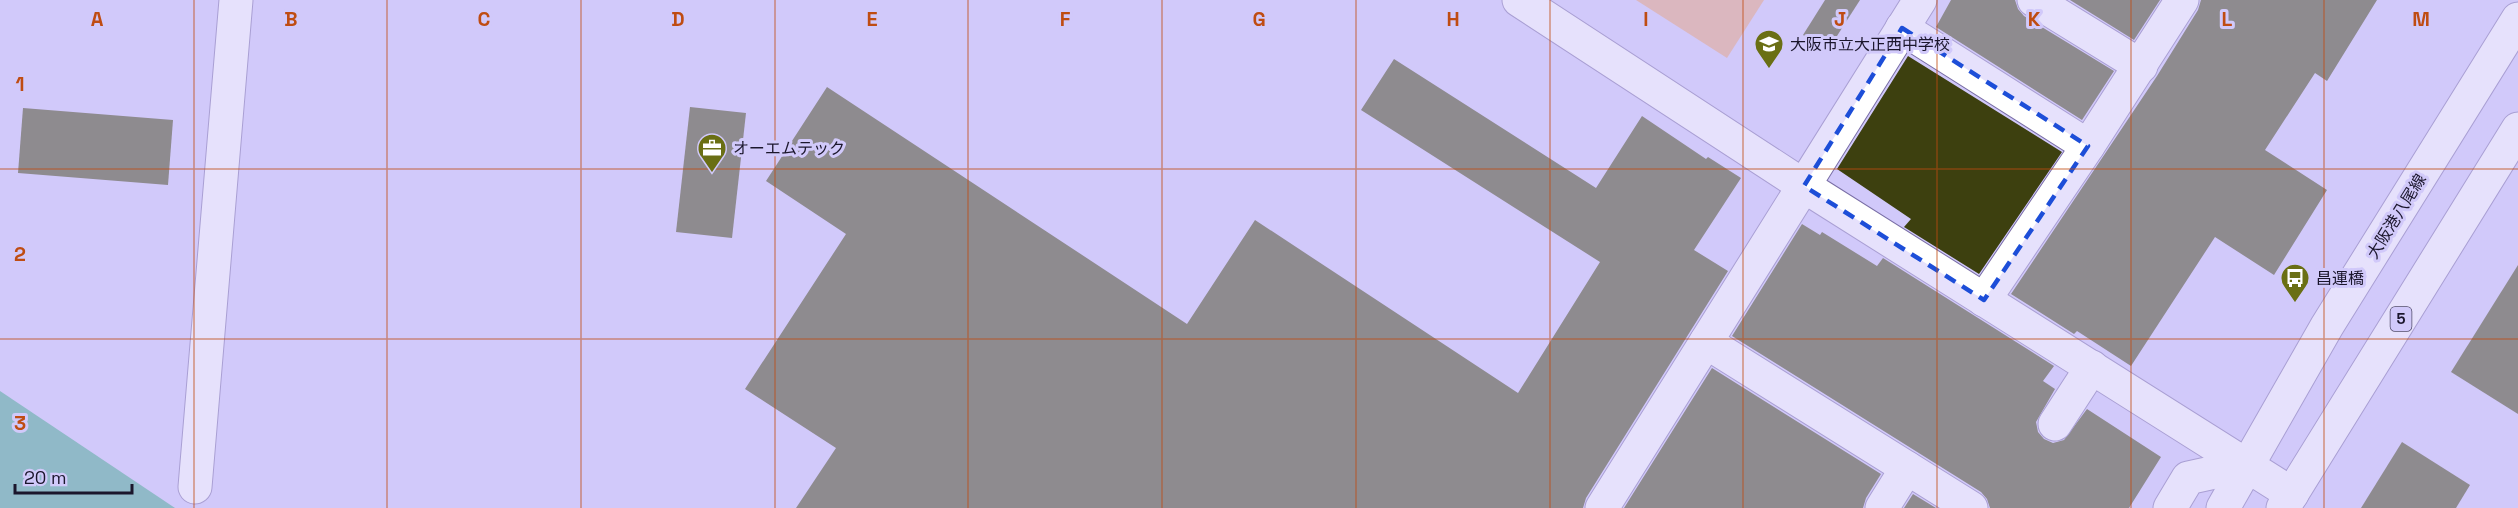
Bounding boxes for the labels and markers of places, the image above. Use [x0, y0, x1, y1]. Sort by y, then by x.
school or university icon: 大阪市立大正西中学校 [1753, 28, 1785, 70]
place label: 大阪市立大正西中学校 [1790, 34, 1950, 55]
office icon: オーエムテック [696, 132, 728, 174]
place label: オーエムテック [733, 138, 845, 159]
bus stop icon: 昌運橋 [2279, 262, 2311, 304]
place label: 昌運橋 [2316, 268, 2364, 289]

